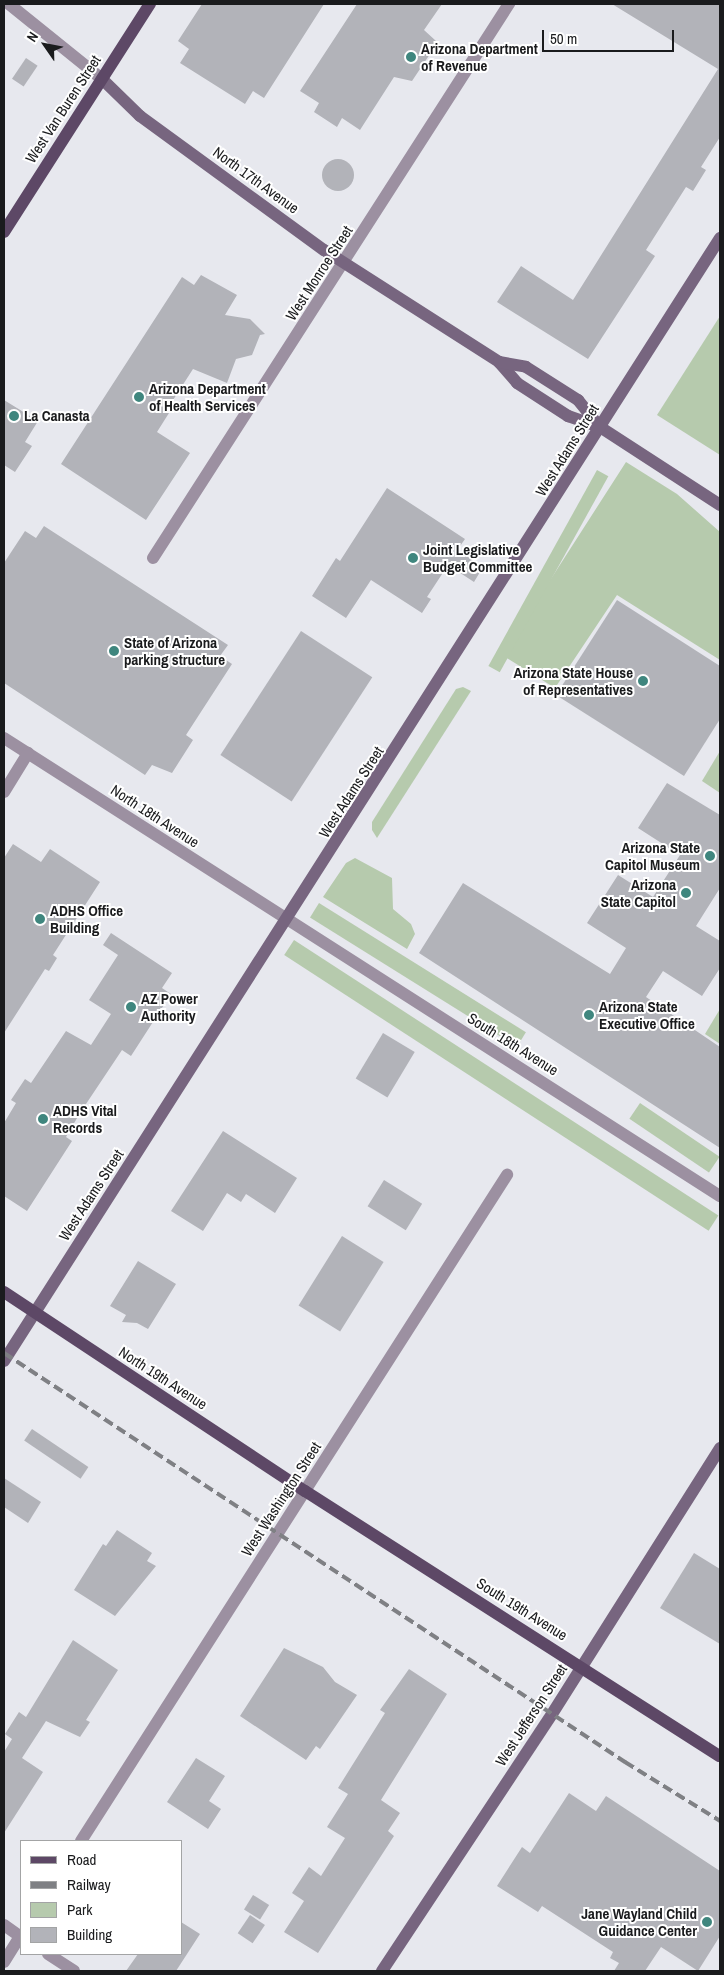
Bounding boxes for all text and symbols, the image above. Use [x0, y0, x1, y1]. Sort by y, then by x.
north arrow [20, 20, 70, 70]
scale bar [544, 20, 676, 52]
text: N [23, 28, 42, 45]
text: 50 m [550, 28, 577, 49]
place label: Arizona Department of Revenue [421, 39, 538, 74]
marker: Arizona Department of Revenue [405, 51, 417, 63]
street label: West Van Buren Street [21, 52, 105, 166]
street label: North 17th Avenue [209, 143, 303, 217]
street label: West Monroe Street [282, 222, 356, 324]
place label: Arizona Department of Health Services [149, 379, 266, 414]
marker: Arizona Department of Health Services [133, 391, 145, 403]
street label: West Adams Street [531, 400, 603, 500]
place label: La Canasta [24, 407, 90, 425]
marker: La Canasta [8, 410, 20, 422]
place label: Joint Legislative Budget Committee [423, 540, 532, 575]
marker: Joint Legislative Budget Committee [407, 552, 419, 564]
place label: State of Arizona parking structure [124, 633, 225, 668]
marker: State of Arizona parking structure [108, 645, 120, 657]
place label: Arizona State House of Representatives [513, 663, 633, 698]
marker: Arizona State House of Representatives [637, 675, 649, 687]
street label: West Adams Street [315, 743, 387, 841]
street label: North 18th Avenue [107, 781, 203, 851]
place label: Arizona State Capitol Museum [605, 838, 700, 873]
marker: Arizona State Capitol Museum [704, 850, 716, 862]
place label: Arizona State Capitol [601, 875, 676, 910]
marker: Arizona State Capitol [680, 887, 692, 899]
place label: ADHS Office Building [50, 901, 123, 936]
marker: ADHS Office Building [34, 913, 46, 925]
place label: AZ Power Authority [141, 989, 198, 1024]
place label: Arizona State Executive Office [599, 997, 695, 1032]
marker: AZ Power Authority [125, 1001, 137, 1013]
street label: South 18th Avenue [464, 1009, 562, 1079]
marker: Arizona State Executive Office [583, 1009, 595, 1021]
place label: ADHS Vital Records [53, 1101, 117, 1136]
marker: ADHS Vital Records [37, 1113, 49, 1125]
street label: West Adams Street [55, 1146, 127, 1244]
street label: North 19th Avenue [115, 1343, 211, 1413]
street label: West Washington Street [237, 1438, 325, 1560]
street label: South 19th Avenue [473, 1574, 571, 1644]
street label: West Jefferson Street [491, 1661, 571, 1769]
legend [20, 1840, 182, 1955]
text: Road [67, 1849, 96, 1870]
text: Railway [67, 1874, 111, 1895]
text: Park [67, 1899, 92, 1920]
place label: Jane Wayland Child Guidance Center [581, 1904, 697, 1939]
marker: Jane Wayland Child Guidance Center [701, 1916, 713, 1928]
text: Building [67, 1924, 112, 1945]

